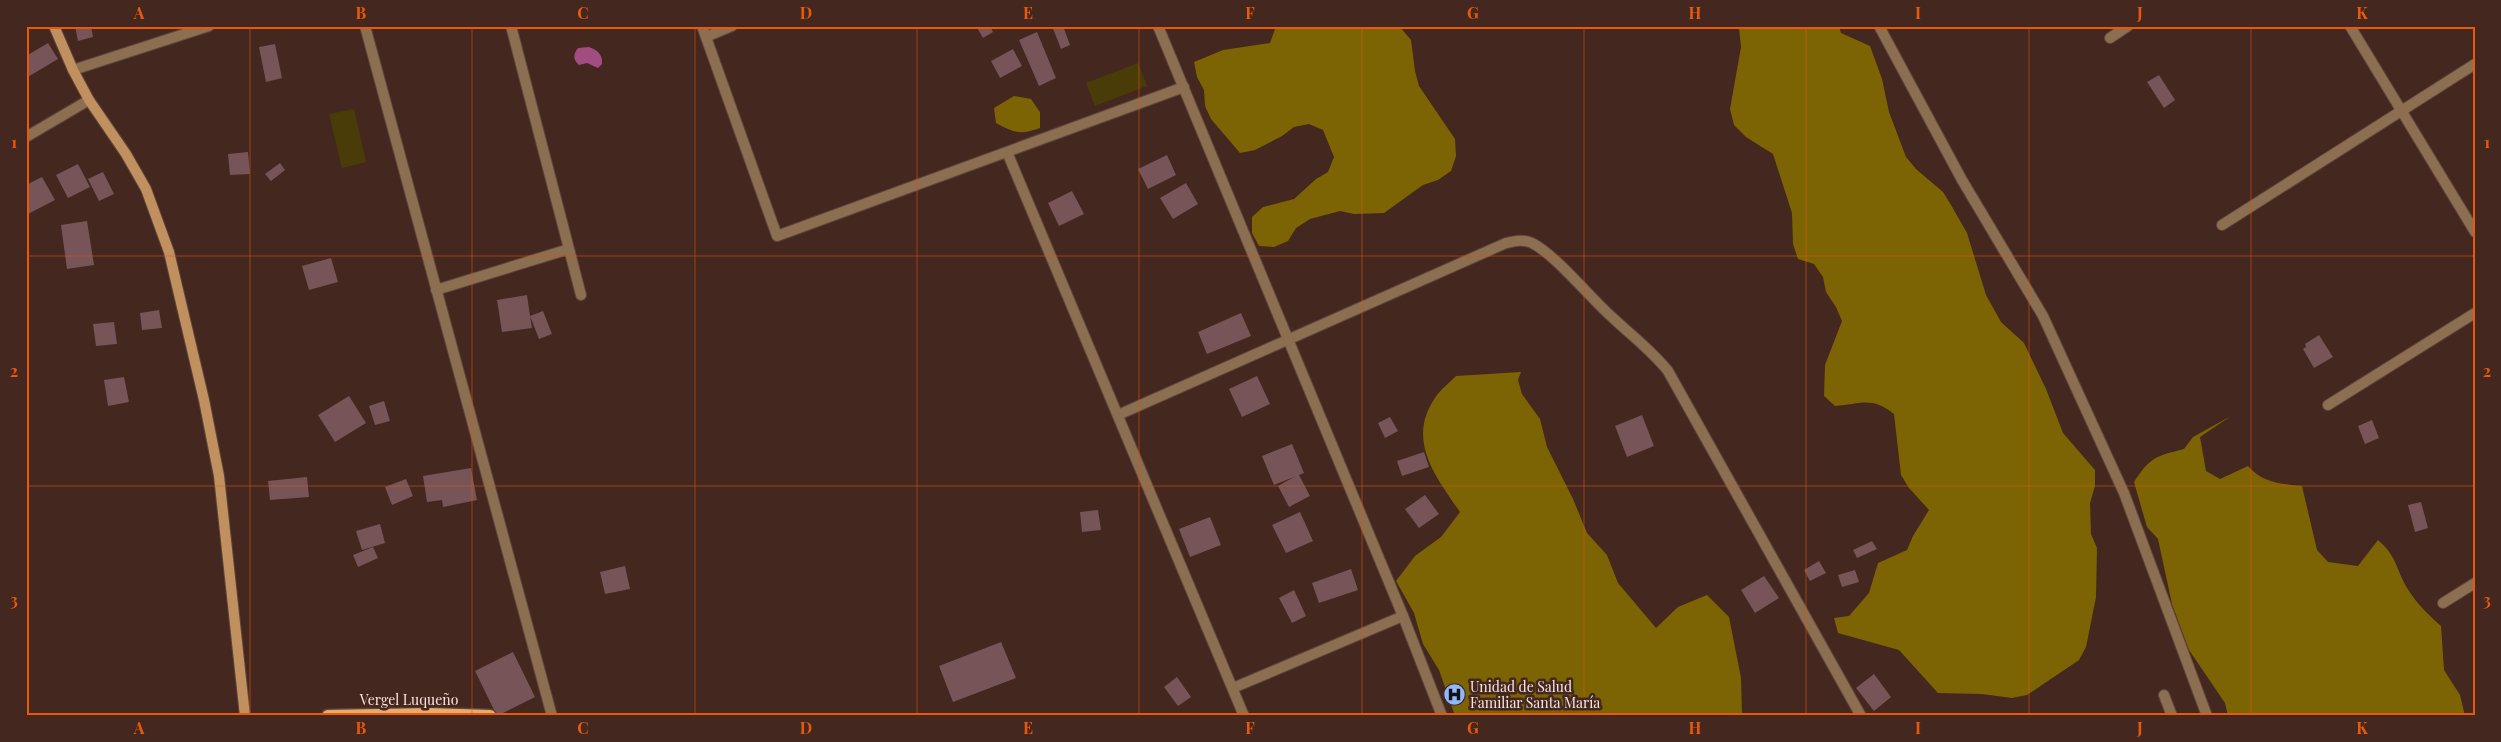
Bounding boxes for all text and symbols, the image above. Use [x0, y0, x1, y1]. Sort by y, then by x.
text: A [133, 2, 145, 23]
text: B [356, 2, 367, 23]
text: C [577, 2, 589, 23]
text: D [800, 2, 812, 23]
text: E [1023, 2, 1033, 23]
text: F [1245, 2, 1255, 23]
text: G [1467, 2, 1479, 23]
text: H [1689, 2, 1702, 23]
text: I [1915, 2, 1921, 23]
text: J [2136, 2, 2143, 23]
text: K [2356, 2, 2368, 23]
text: 1 [11, 131, 17, 152]
text: 1 [2484, 131, 2490, 152]
text: 2 [10, 360, 18, 381]
text: 2 [2483, 360, 2491, 381]
text: 3 [10, 589, 18, 610]
text: 3 [2483, 589, 2491, 610]
place label: Unidad de Salud Familiar Santa María [1470, 677, 1600, 712]
hospital icon: Unidad de Salud Familiar Santa María [1442, 683, 1466, 707]
street label: Vergel Luqueño [359, 690, 459, 709]
text: A [133, 717, 145, 738]
text: B [356, 717, 367, 738]
text: C [577, 717, 589, 738]
text: D [800, 717, 812, 738]
text: E [1023, 717, 1033, 738]
text: F [1245, 717, 1255, 738]
text: G [1467, 717, 1479, 738]
text: H [1689, 717, 1702, 738]
text: I [1915, 717, 1921, 738]
text: J [2136, 717, 2143, 738]
text: K [2356, 717, 2368, 738]

